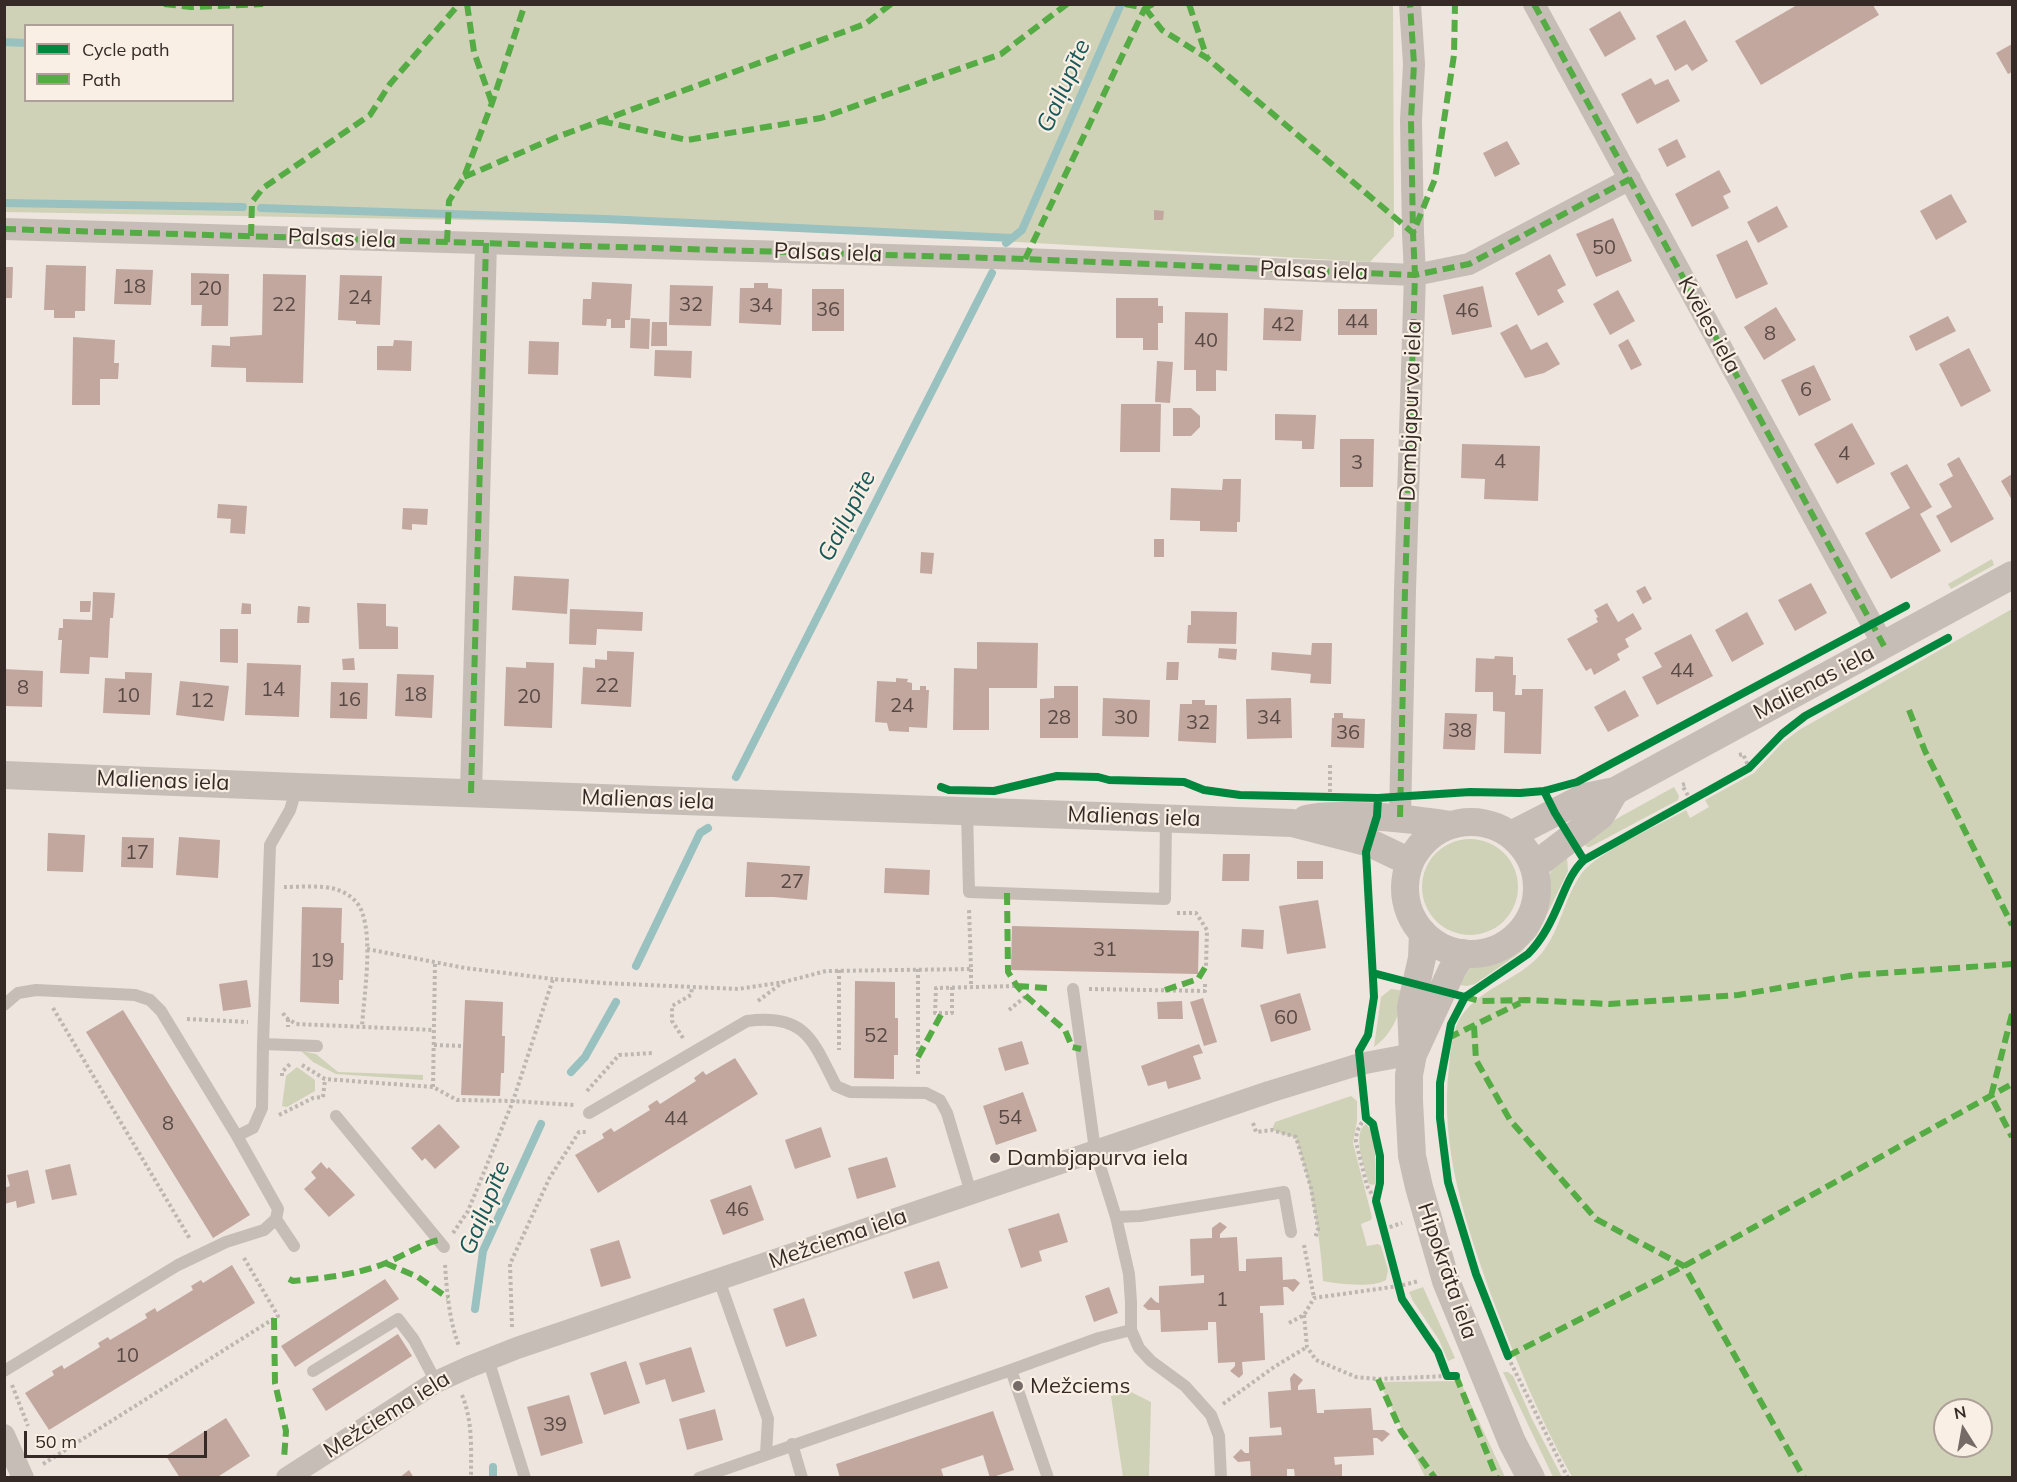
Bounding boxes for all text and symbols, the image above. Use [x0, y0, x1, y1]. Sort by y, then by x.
legend [24, 24, 234, 102]
water label: Gaiļupīte [1031, 35, 1097, 137]
text: Cycle path [82, 38, 169, 61]
text: Path [82, 68, 121, 91]
street label: Palsas iela [287, 224, 397, 254]
house number: 50 [1592, 236, 1616, 260]
street label: Palsas iela [773, 238, 883, 268]
street label: Palsas iela [1259, 256, 1369, 286]
street label: Kvēles iela [1672, 272, 1746, 378]
house number: 18 [122, 275, 146, 299]
house number: 20 [198, 277, 222, 301]
house number: 24 [348, 286, 372, 310]
house number: 22 [272, 293, 296, 317]
house number: 32 [679, 293, 703, 317]
house number: 34 [749, 294, 773, 318]
house number: 36 [816, 298, 840, 322]
house number: 46 [1455, 299, 1479, 323]
house number: 44 [1345, 310, 1369, 334]
house number: 42 [1271, 313, 1295, 337]
street label: Dambjapurva iela [1395, 320, 1427, 502]
house number: 8 [1764, 322, 1776, 346]
house number: 40 [1194, 329, 1218, 353]
house number: 6 [1800, 378, 1812, 402]
house number: 4 [1838, 442, 1850, 466]
house number: 4 [1494, 450, 1506, 474]
house number: 3 [1351, 451, 1363, 475]
water label: Gaiļupīte [812, 466, 882, 566]
street label: Malienas iela [1749, 640, 1879, 726]
house number: 44 [1670, 659, 1694, 683]
house number: 22 [595, 674, 619, 698]
house number: 8 [17, 676, 29, 700]
house number: 14 [261, 678, 285, 702]
house number: 18 [403, 683, 427, 707]
house number: 10 [116, 684, 140, 708]
house number: 20 [517, 685, 541, 709]
house number: 16 [337, 688, 361, 712]
house number: 12 [190, 689, 214, 713]
house number: 24 [890, 694, 914, 718]
house number: 28 [1047, 706, 1071, 730]
house number: 30 [1114, 706, 1138, 730]
house number: 34 [1257, 706, 1281, 730]
house number: 32 [1186, 711, 1210, 735]
house number: 38 [1448, 719, 1472, 743]
house number: 36 [1336, 721, 1360, 745]
street label: Malienas iela [96, 765, 230, 797]
street label: Malienas iela [581, 784, 715, 816]
street label: Malienas iela [1067, 801, 1201, 833]
house number: 17 [125, 841, 149, 865]
house number: 27 [780, 870, 804, 894]
house number: 31 [1093, 938, 1117, 962]
house number: 19 [310, 949, 334, 973]
house number: 60 [1274, 1006, 1298, 1030]
house number: 52 [864, 1024, 888, 1048]
house number: 54 [998, 1106, 1022, 1130]
house number: 44 [664, 1107, 688, 1131]
house number: 8 [162, 1112, 174, 1136]
place label: Dambjapurva iela [1007, 1145, 1188, 1171]
marker: Dambjapurva iela [988, 1151, 1002, 1165]
water label: Gaiļupīte [453, 1157, 517, 1259]
house number: 46 [725, 1198, 749, 1222]
street label: Hipokrāta iela [1411, 1199, 1483, 1343]
street label: Mežciema iela [766, 1203, 910, 1275]
house number: 1 [1216, 1288, 1228, 1312]
house number: 10 [115, 1344, 139, 1368]
street label: Mežciema iela [319, 1366, 455, 1464]
place label: Mežciems [1030, 1373, 1130, 1399]
marker: Mežciems [1011, 1379, 1025, 1393]
north arrow [1933, 1398, 1993, 1458]
text: N [1952, 1401, 1968, 1423]
house number: 39 [543, 1413, 567, 1437]
scale bar [27, 1419, 210, 1457]
text: 50 m [35, 1430, 77, 1453]

